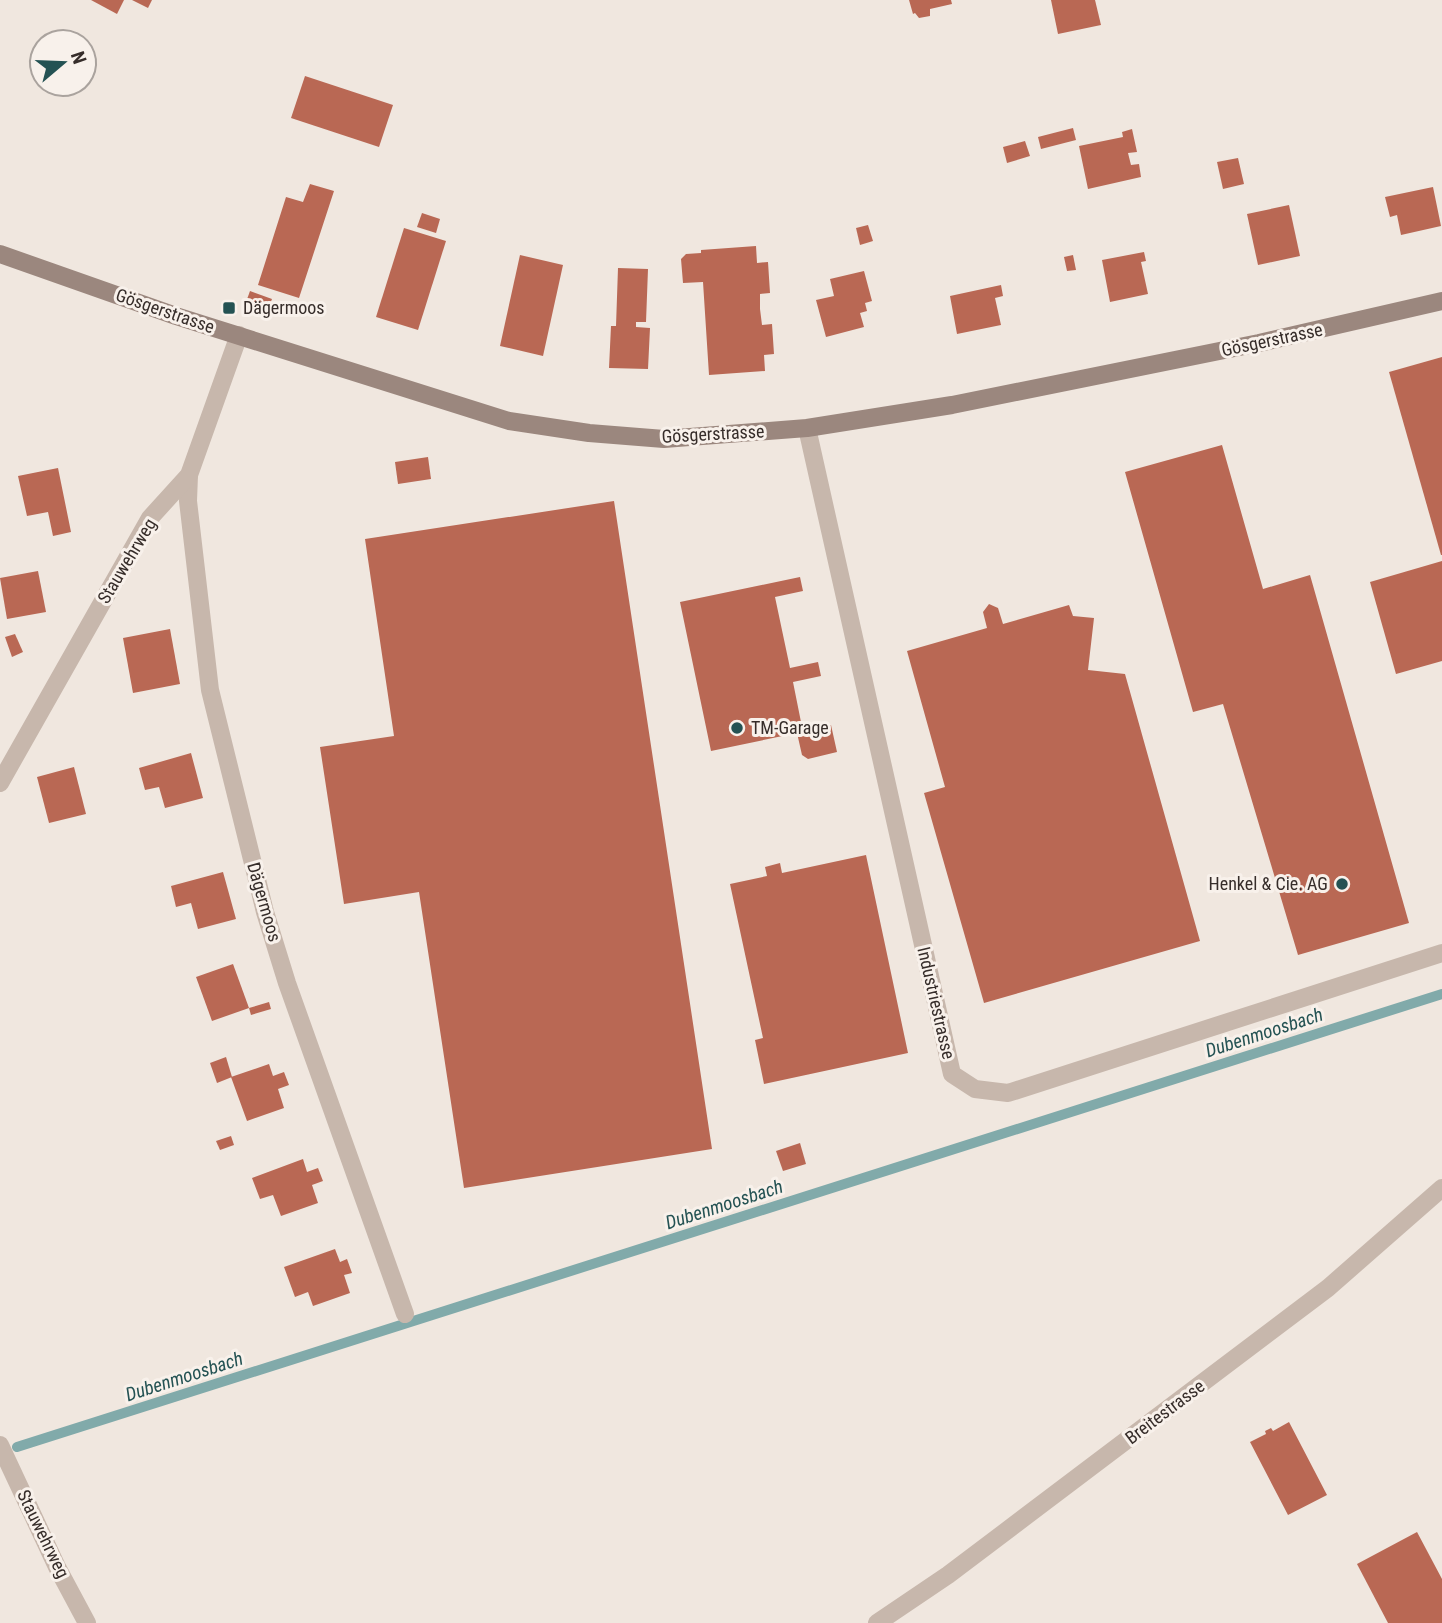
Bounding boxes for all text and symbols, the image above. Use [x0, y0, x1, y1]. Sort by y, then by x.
north arrow [28, 28, 98, 98]
text: N [66, 48, 91, 67]
street label: Gösgerstrasse [113, 284, 217, 337]
place label: Dägermoos [243, 297, 325, 318]
marker: Dägermoos [221, 300, 237, 316]
street label: Gösgerstrasse [1219, 319, 1324, 360]
street label: Gösgerstrasse [661, 420, 765, 447]
street label: Stauwehrweg [93, 514, 160, 607]
place label: TM-Garage [751, 717, 829, 738]
marker: TM-Garage [729, 720, 745, 736]
street label: Dägermoos [243, 860, 286, 944]
place label: Henkel & Cie. AG [1209, 873, 1328, 894]
marker: Henkel & Cie. AG [1334, 876, 1350, 892]
street label: Industriestrasse [913, 945, 960, 1061]
water label: Dubenmoosbach [1202, 1003, 1326, 1062]
water label: Dubenmoosbach [662, 1175, 786, 1234]
water label: Dubenmoosbach [122, 1347, 246, 1406]
street label: Breitestrasse [1121, 1375, 1208, 1448]
street label: Stauwehrweg [13, 1486, 74, 1581]

